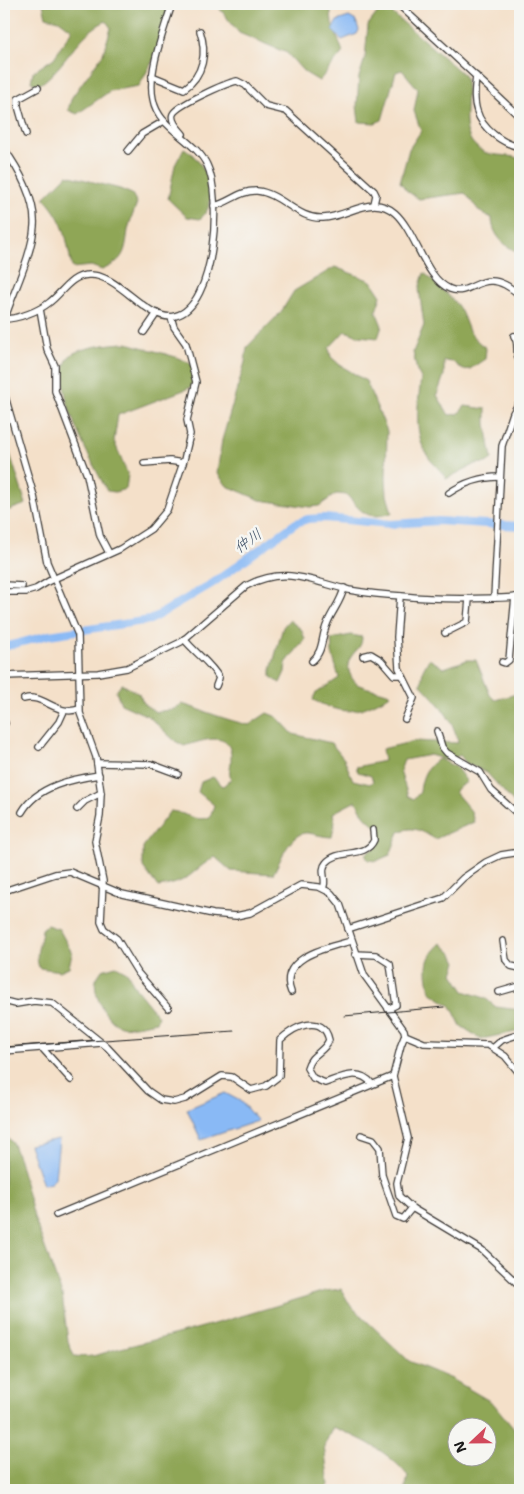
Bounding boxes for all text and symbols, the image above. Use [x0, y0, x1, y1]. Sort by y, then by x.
water label: 仲川 [230, 524, 266, 558]
north arrow [446, 1416, 496, 1466]
text: N [450, 1438, 470, 1455]

